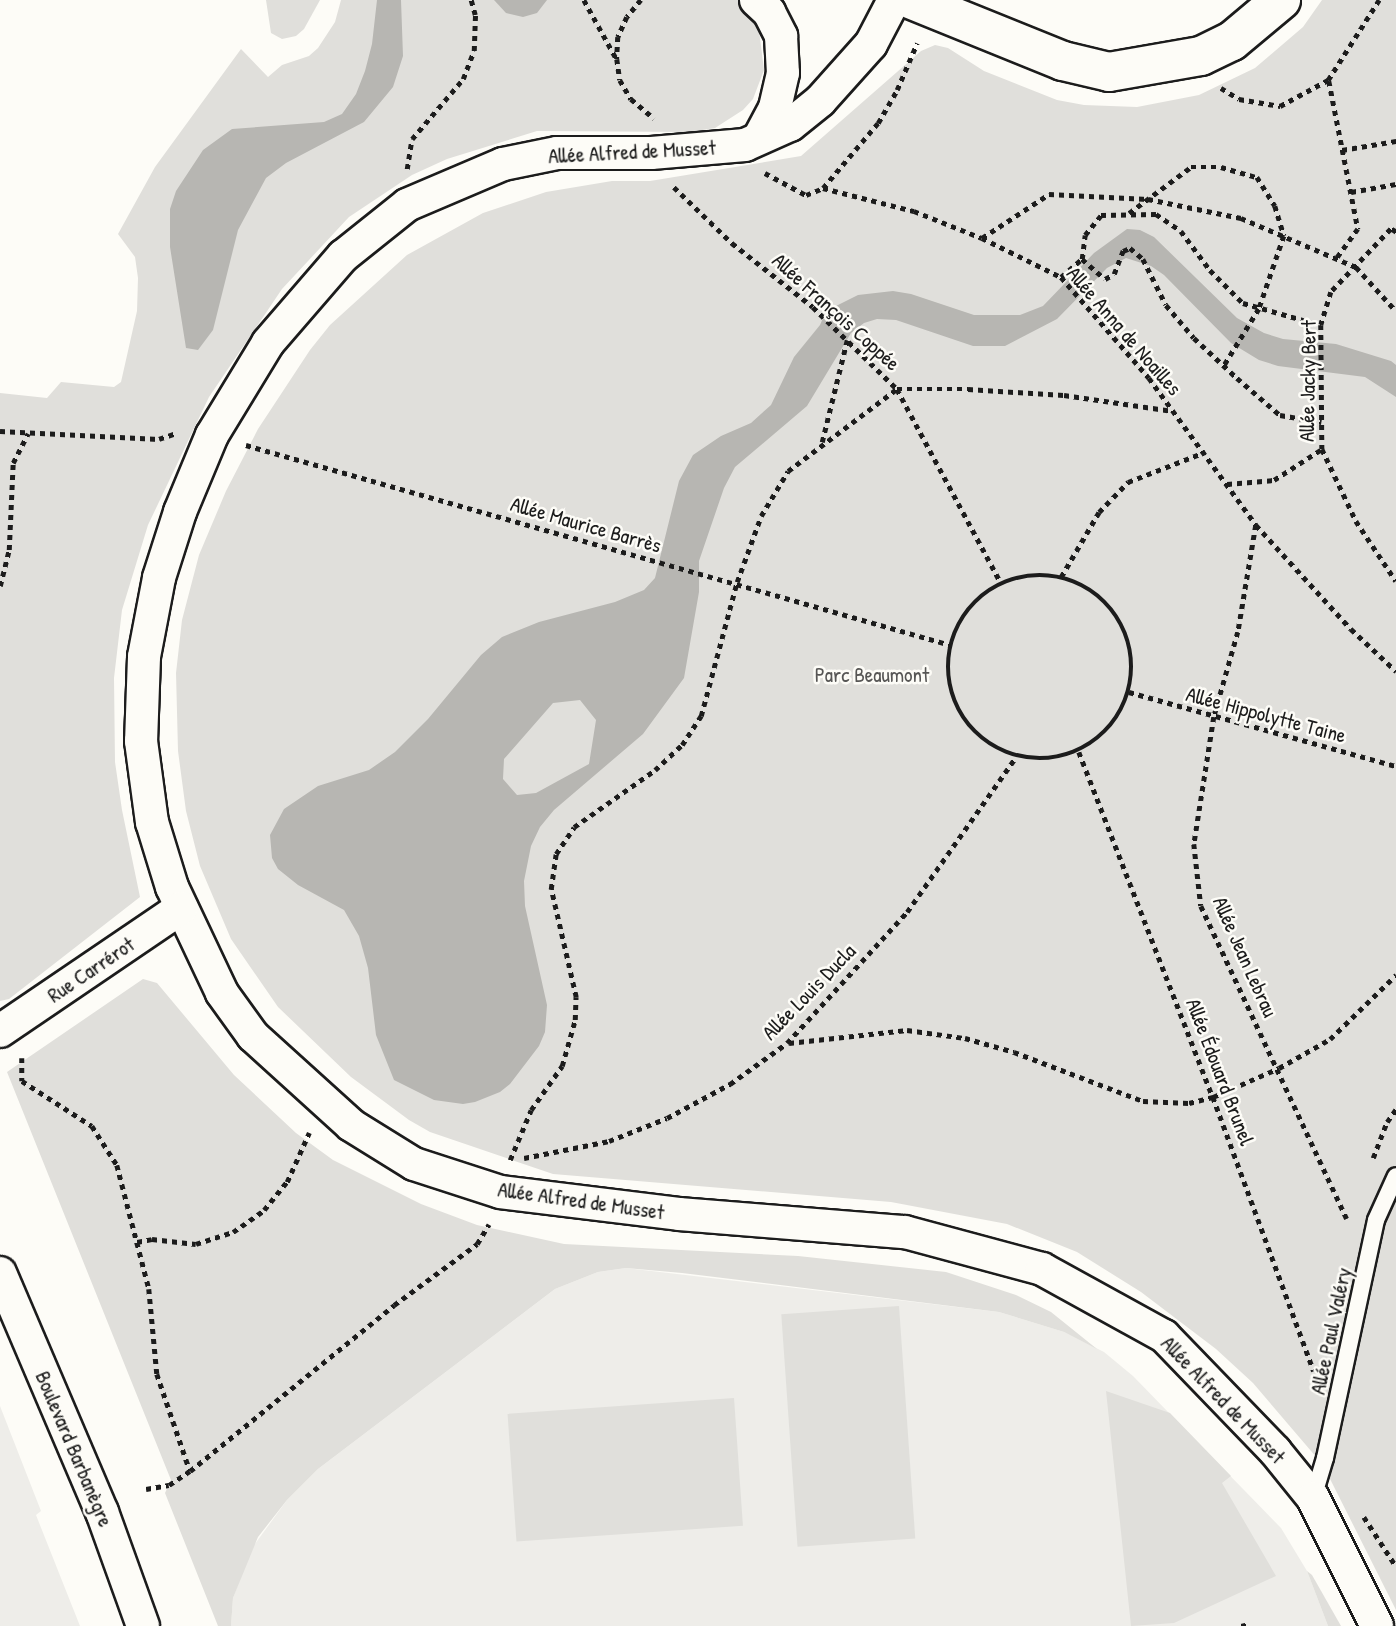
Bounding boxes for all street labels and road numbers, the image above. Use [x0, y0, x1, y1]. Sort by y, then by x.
street label: Allée Alfred de Musset [548, 135, 716, 169]
street label: Allée François Coppée [767, 248, 905, 376]
street label: Allée Anna de Noailles [1061, 261, 1187, 401]
street label: Allée Jacky Bert [1294, 320, 1322, 442]
street label: Allée Maurice Barrès [508, 491, 664, 559]
street label: Allée Hippolytte Taine [1183, 682, 1349, 748]
street label: Allée Jean Lebrau [1207, 893, 1283, 1021]
street label: Rue Carrérot [43, 932, 139, 1008]
street label: Allée Louis Ducla [757, 939, 861, 1045]
street label: Allée Édouard Brunel [1180, 995, 1260, 1149]
street label: Allée Alfred de Musset [496, 1177, 666, 1225]
street label: Allée Paul Valéry [1305, 1265, 1357, 1397]
street label: Allée Alfred de Musset [1156, 1331, 1290, 1469]
street label: Boulevard Barbanègre [30, 1367, 118, 1531]

